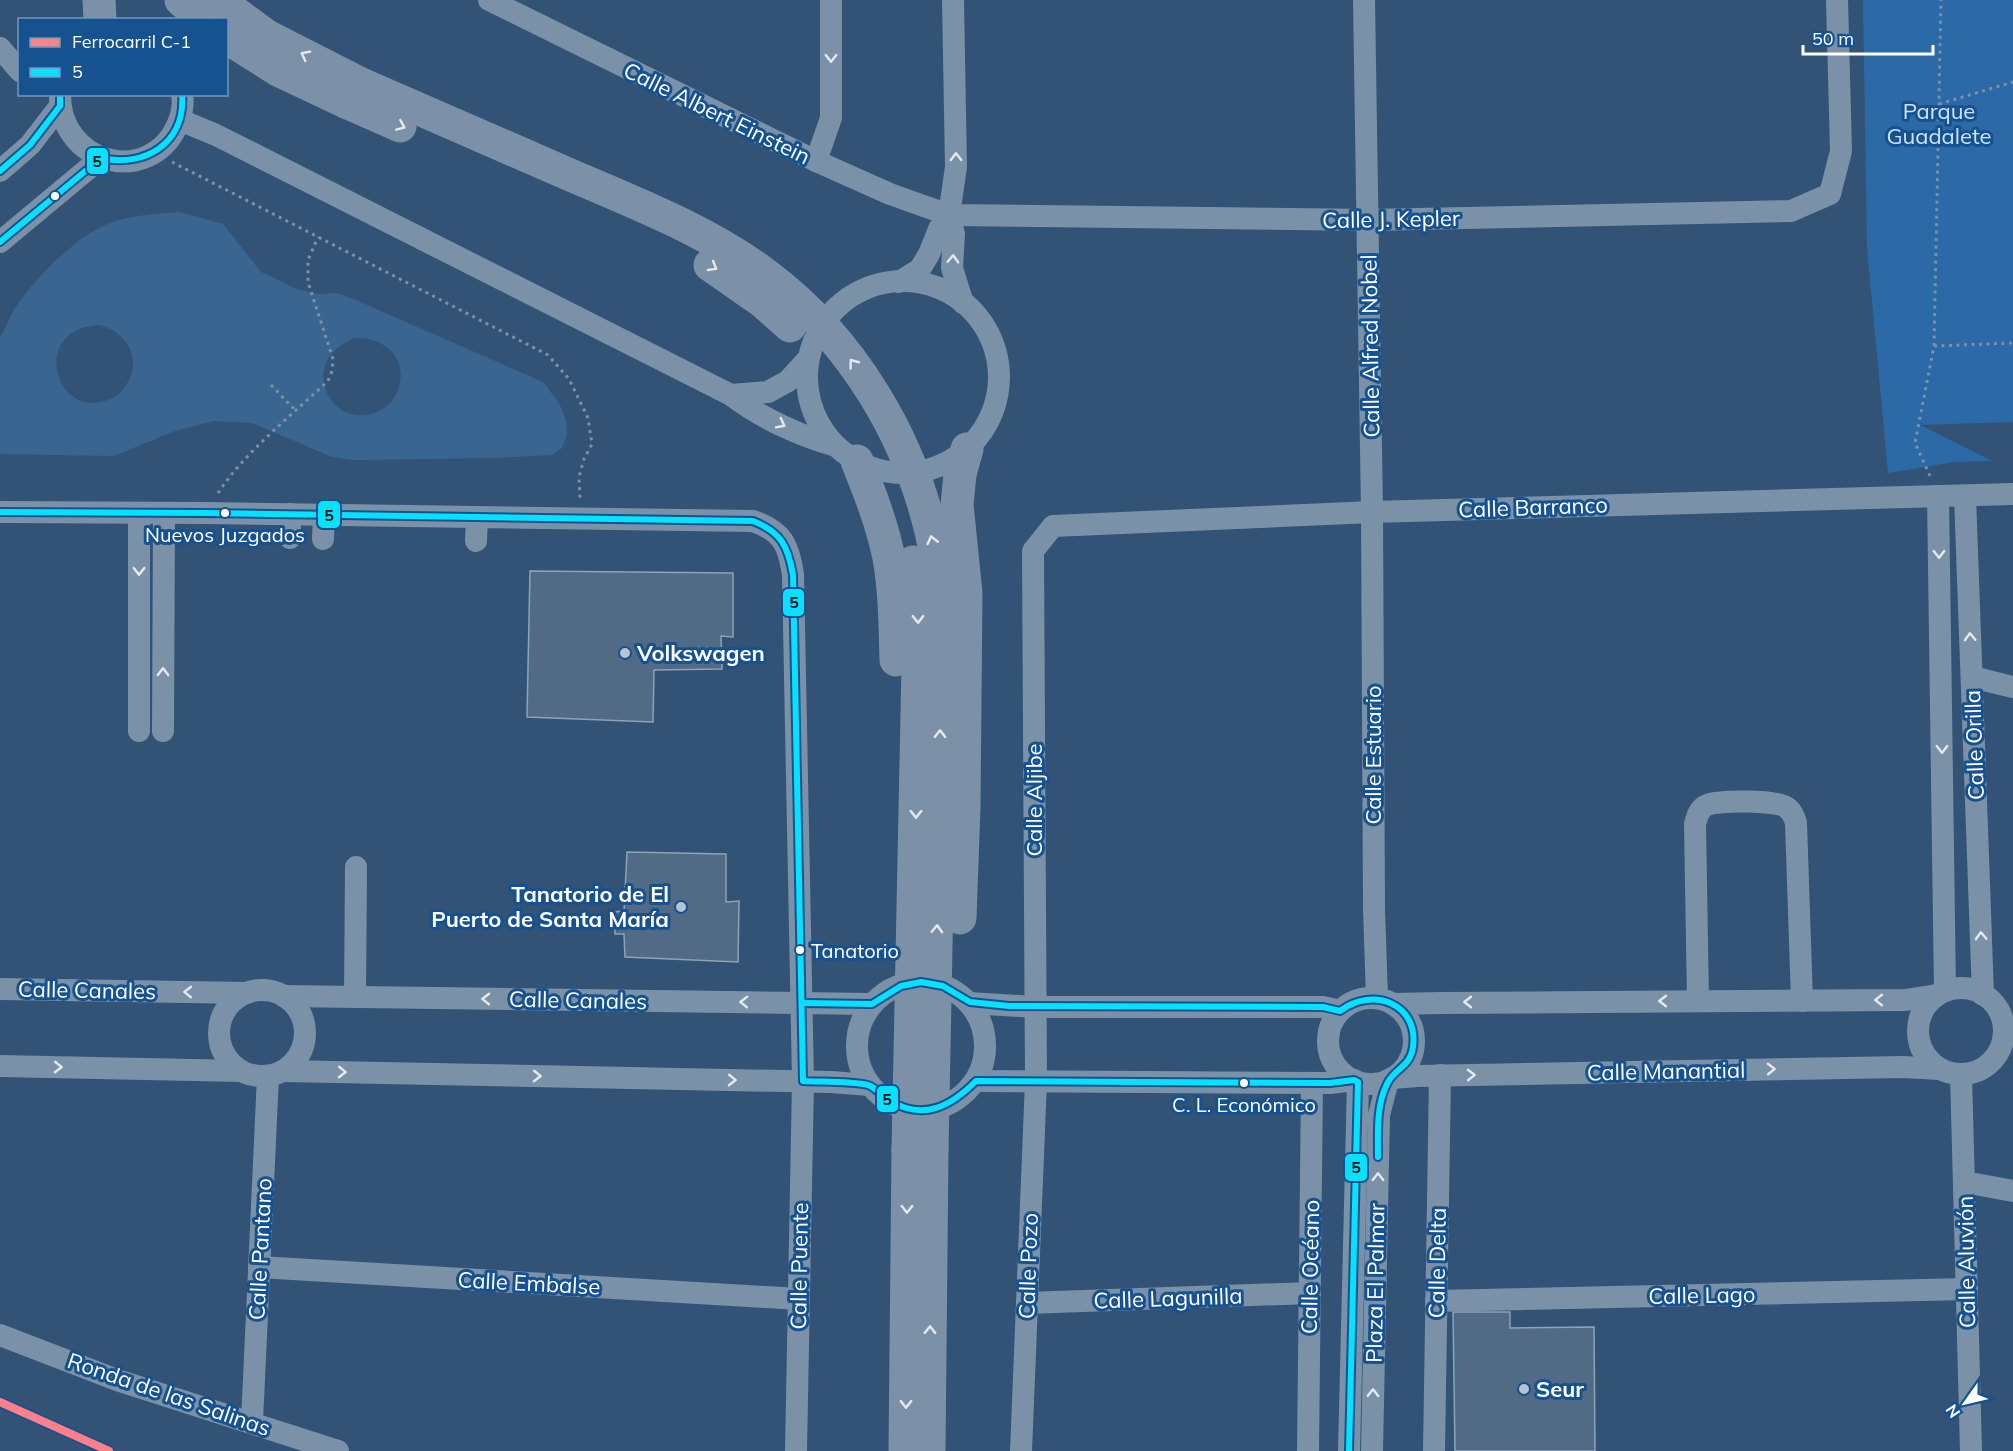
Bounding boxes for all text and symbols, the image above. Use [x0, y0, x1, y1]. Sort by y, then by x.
legend [18, 18, 228, 96]
scale bar [1803, 18, 1934, 56]
text: 50 m [1812, 27, 1854, 50]
text: Ferrocarril C-1 [72, 30, 191, 53]
one-way arrow [300, 51, 311, 62]
one-way arrow [825, 54, 837, 63]
street label: Calle Albert Einstein [619, 56, 815, 170]
text: 5 [72, 60, 83, 83]
park label: Parque Guadalete [1886, 97, 1992, 150]
one-way arrow [395, 119, 406, 131]
line badge: 5 [86, 147, 109, 175]
text: 5 [92, 151, 102, 171]
one-way arrow [949, 152, 962, 161]
unlabelled marker [49, 190, 61, 202]
street label: Calle J. Kepler [1322, 204, 1460, 234]
street label: Calle Alfred Nobel [1354, 254, 1386, 438]
one-way arrow [947, 255, 960, 264]
one-way arrow [707, 259, 717, 271]
one-way arrow [849, 359, 860, 370]
one-way arrow [775, 417, 786, 428]
street label: Calle Barranco [1458, 490, 1608, 524]
line badge: 5 [317, 500, 341, 529]
text: 5 [324, 505, 334, 525]
marker: Nuevos Juzgados [219, 507, 231, 519]
place label: Nuevos Juzgados [145, 522, 305, 547]
one-way arrow [927, 535, 940, 545]
one-way arrow [1933, 550, 1945, 559]
one-way arrow [133, 567, 145, 576]
line badge: 5 [782, 588, 805, 617]
text: 5 [789, 592, 799, 612]
one-way arrow [911, 615, 924, 624]
one-way arrow [1964, 632, 1977, 641]
place label: Volkswagen [636, 639, 765, 667]
marker: Volkswagen [618, 646, 632, 660]
one-way arrow [157, 668, 169, 677]
street label: Calle Estuario [1359, 685, 1387, 825]
street label: Calle Orilla [1958, 690, 1990, 800]
one-way arrow [934, 730, 947, 739]
street label: Calle Aljibe [1020, 743, 1048, 857]
one-way arrow [1936, 745, 1948, 754]
one-way arrow [909, 810, 922, 819]
place label: Tanatorio de El Puerto de Santa María [431, 880, 669, 933]
marker: Tanatorio de El Puerto de Santa María [674, 900, 688, 914]
one-way arrow [930, 925, 943, 934]
one-way arrow [1975, 932, 1987, 941]
place label: Tanatorio [811, 938, 899, 963]
marker: Tanatorio [794, 944, 806, 956]
street label: Calle Canales [18, 975, 156, 1005]
street label: Calle Canales [509, 985, 647, 1015]
one-way arrow [184, 986, 193, 998]
one-way arrow [482, 993, 491, 1005]
one-way arrow [1875, 994, 1884, 1007]
one-way arrow [1659, 995, 1668, 1008]
one-way arrow [740, 996, 749, 1009]
one-way arrow [1464, 996, 1473, 1008]
street label: Calle Manantial [1587, 1056, 1745, 1086]
one-way arrow [54, 1061, 63, 1074]
one-way arrow [1767, 1063, 1776, 1076]
one-way arrow [337, 1066, 346, 1078]
one-way arrow [1467, 1069, 1476, 1081]
one-way arrow [532, 1070, 541, 1082]
one-way arrow [727, 1074, 736, 1086]
marker: C. L. Económico [1238, 1077, 1250, 1089]
line badge: 5 [876, 1085, 899, 1113]
text: 5 [882, 1089, 892, 1109]
place label: C. L. Económico [1172, 1092, 1316, 1117]
line badge: 5 [1344, 1153, 1368, 1182]
text: 5 [1351, 1157, 1361, 1177]
one-way arrow [1371, 1172, 1384, 1181]
street label: Calle Pantano [242, 1177, 278, 1321]
street label: Calle Aluvión [1951, 1195, 1981, 1329]
street label: Calle Océano [1295, 1200, 1325, 1334]
street label: Calle Puente [784, 1202, 814, 1330]
street label: Plaza El Palmar [1360, 1203, 1390, 1363]
one-way arrow [901, 1204, 913, 1213]
street label: Calle Delta [1422, 1207, 1452, 1319]
street label: Calle Pozo [1012, 1212, 1044, 1320]
street label: Calle Embalse [457, 1265, 601, 1301]
street label: Calle Lago [1648, 1280, 1756, 1310]
street label: Calle Lagunilla [1093, 1281, 1243, 1315]
one-way arrow [924, 1325, 936, 1334]
street label: Ronda de las Salinas [64, 1346, 274, 1442]
north arrow [1935, 1373, 1995, 1433]
place label: Seur [1536, 1375, 1584, 1403]
marker: Seur [1517, 1382, 1531, 1396]
one-way arrow [1367, 1388, 1379, 1397]
one-way arrow [900, 1399, 912, 1408]
text: N [1941, 1401, 1964, 1422]

